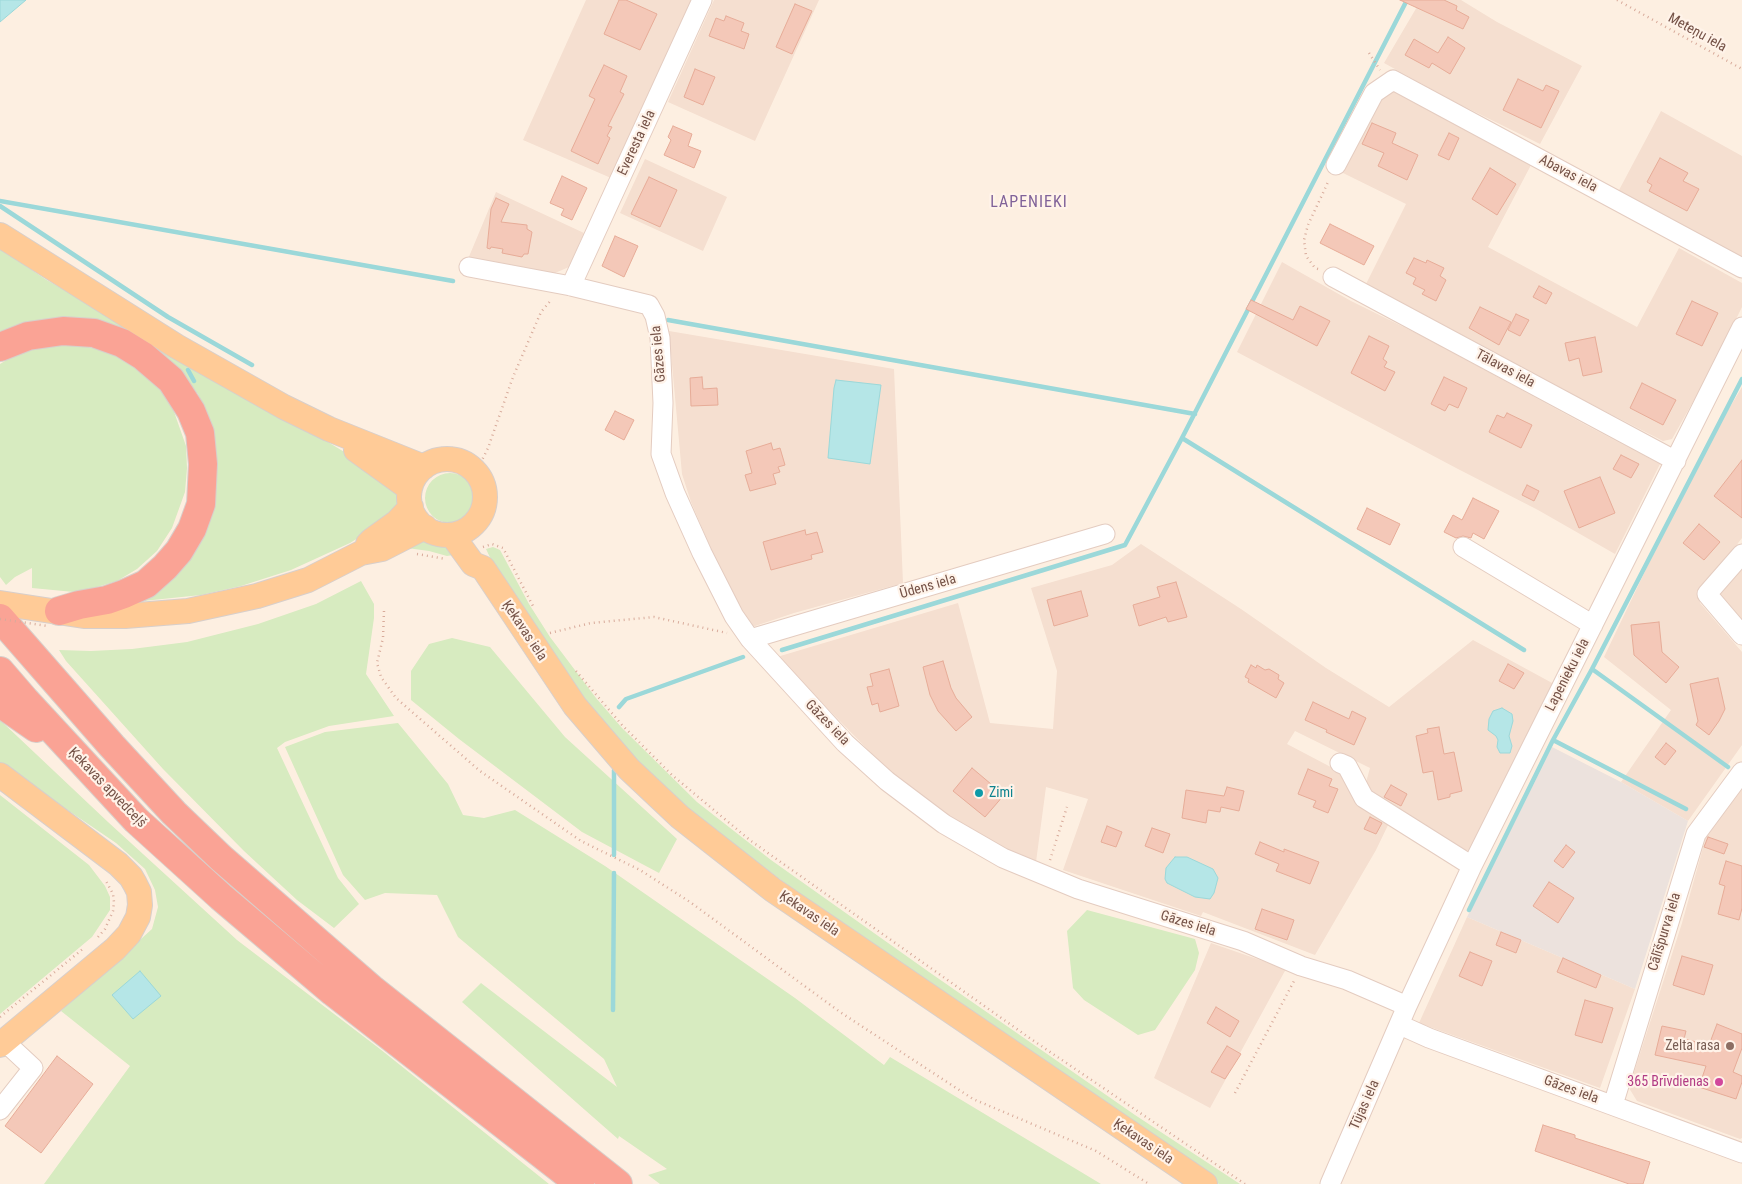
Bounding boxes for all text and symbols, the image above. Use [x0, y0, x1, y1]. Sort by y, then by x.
street label: Meteņu iela [1665, 10, 1729, 56]
street label: Everesta iela [615, 108, 659, 178]
street label: Abavas iela [1536, 152, 1600, 196]
district label: LAPENIEKI [989, 193, 1069, 213]
street label: Gāzes iela [648, 325, 670, 383]
street label: Tālavas iela [1472, 346, 1538, 392]
street label: Ūdens iela [898, 571, 958, 603]
street label: Ķekavas iela [498, 598, 550, 664]
street label: Lapenieku iela [1542, 636, 1594, 714]
street label: Gāzes iela [801, 697, 853, 749]
street label: Ķekavas apvedceļš [65, 745, 149, 831]
place label: Zimi [989, 785, 1013, 801]
marker: Zimi [973, 787, 985, 799]
street label: Ķekavas iela [776, 888, 842, 940]
street label: Cālīšpurva iela [1645, 891, 1685, 973]
street label: Gāzes iela [1158, 908, 1218, 940]
place label: Zelta rasa [1665, 1038, 1720, 1054]
marker: Zelta rasa [1724, 1040, 1736, 1052]
street label: Gāzes iela [1541, 1072, 1601, 1108]
place label: 365 Brīvdienas [1627, 1074, 1709, 1090]
marker: 365 Brīvdienas [1713, 1076, 1725, 1088]
street label: Tūjas iela [1347, 1078, 1383, 1132]
street label: Ķekavas iela [1110, 1116, 1176, 1168]

